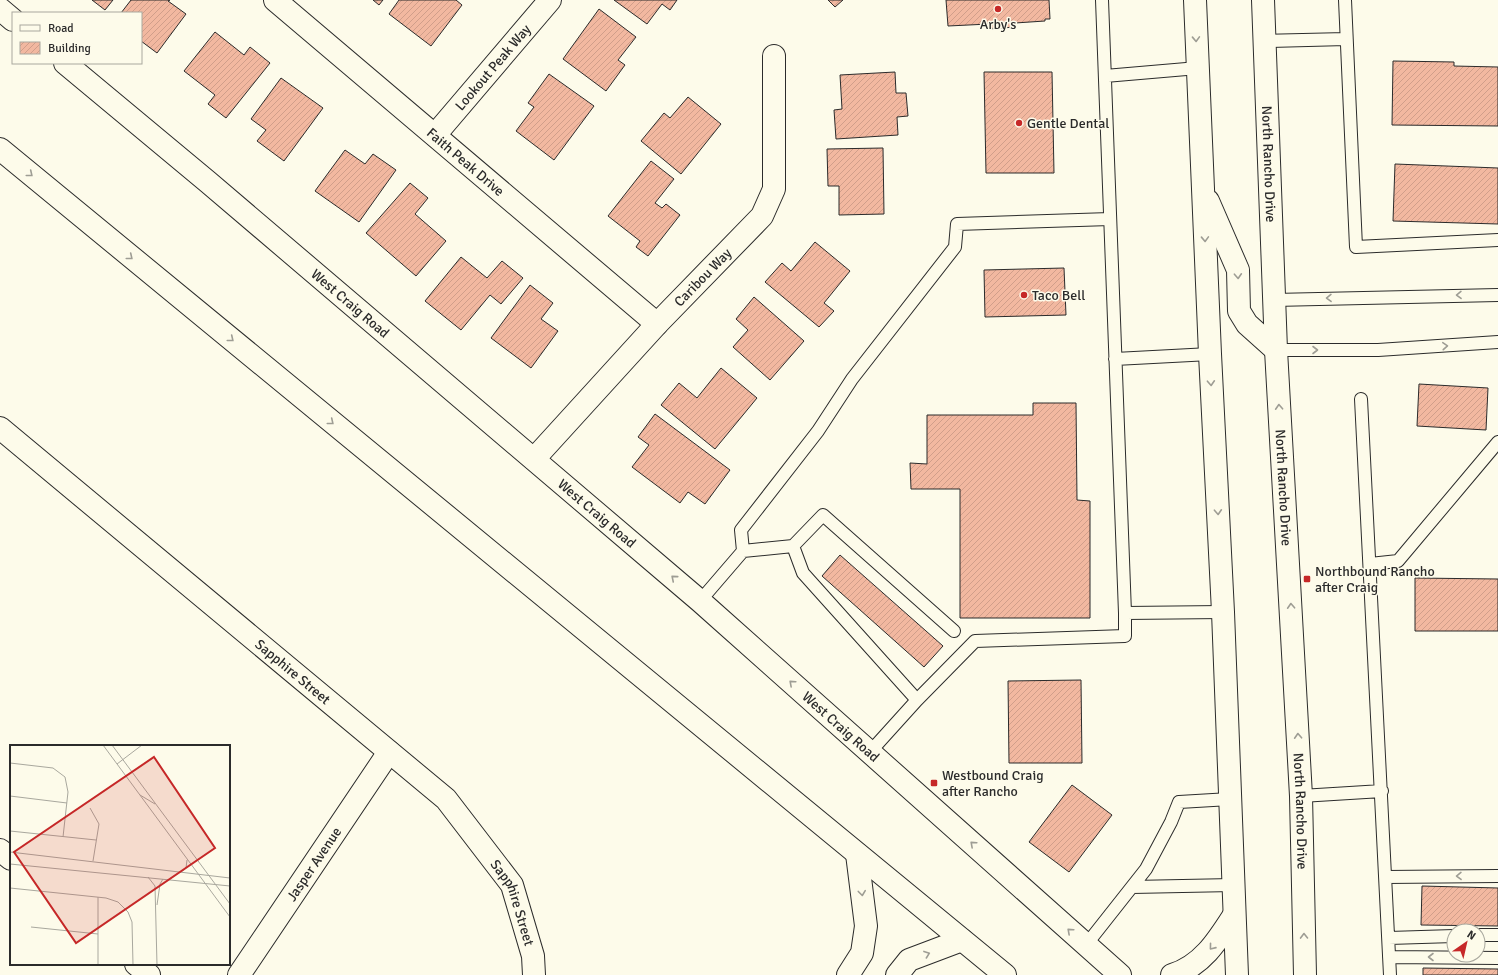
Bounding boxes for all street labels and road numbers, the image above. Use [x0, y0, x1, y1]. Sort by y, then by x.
street label: Lookout Peak Way [452, 21, 535, 114]
street label: North Rancho Drive [1258, 105, 1279, 223]
street label: Faith Peak Drive [423, 124, 508, 200]
street label: Caribou Way [671, 244, 735, 310]
street label: West Craig Road [307, 266, 393, 342]
street label: North Rancho Drive [1271, 429, 1295, 546]
street label: West Craig Road [554, 476, 639, 552]
street label: Sapphire Street [252, 636, 334, 708]
street label: West Craig Road [799, 688, 883, 766]
street label: North Rancho Drive [1290, 752, 1311, 870]
street label: Jasper Avenue [283, 824, 345, 904]
street label: Sapphire Street [487, 856, 538, 948]

